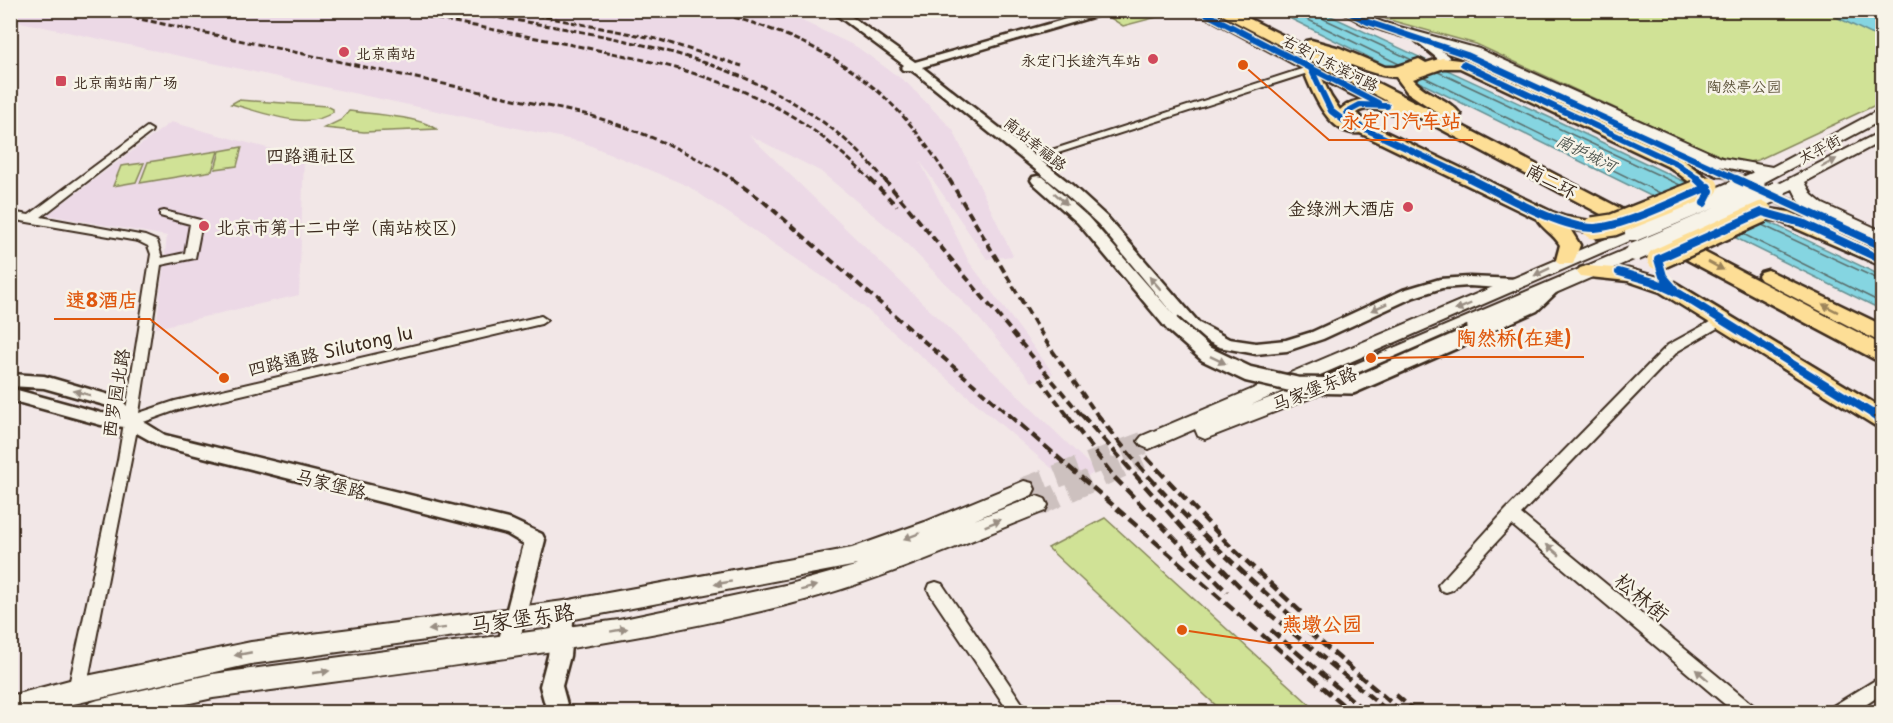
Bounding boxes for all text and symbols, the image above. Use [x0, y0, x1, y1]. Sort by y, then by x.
street label: 右安门东滨河路 [1279, 28, 1383, 96]
place label: 北京南站 [356, 41, 416, 64]
marker: 北京南站 [337, 45, 351, 59]
place label: 永定门长途汽车站 [1021, 48, 1141, 71]
marker: 永定门长途汽车站 [1146, 52, 1160, 66]
place label: 北京南站南广场 [73, 70, 178, 93]
marker: 北京南站南广场 [54, 74, 68, 88]
park label: 陶然亭公园 [1706, 74, 1782, 97]
callout: 永定门汽车站 [1329, 102, 1473, 140]
text: 永定门汽车站 [1341, 105, 1461, 135]
street label: 南站幸福路 [1000, 110, 1072, 176]
water label: 南护城河 [1553, 127, 1624, 178]
street label: 太平街 [1794, 127, 1844, 169]
district label: 四路通社区 [266, 141, 356, 168]
street label: 南二环 [1522, 155, 1582, 205]
one-way arrow [1821, 158, 1838, 168]
one-way arrow [1054, 192, 1068, 206]
place label: 金绿洲大酒店 [1288, 194, 1396, 221]
marker: 金绿洲大酒店 [1401, 200, 1415, 214]
place label: 北京市第十二中学（南站校区） [216, 213, 468, 240]
marker: 北京市第十二中学（南站校区） [197, 219, 211, 233]
one-way arrow [1708, 261, 1725, 271]
one-way arrow [1533, 267, 1550, 277]
one-way arrow [1149, 275, 1162, 291]
callout: 速8酒店 [54, 281, 150, 319]
text: 速8酒店 [66, 284, 138, 314]
one-way arrow [1454, 302, 1472, 312]
one-way arrow [1371, 303, 1388, 312]
one-way arrow [1822, 303, 1839, 313]
street label: 四路通路 Silutong lu [245, 318, 415, 382]
callout: 陶然桥(在建) [1445, 319, 1584, 357]
text: 陶然桥(在建) [1456, 322, 1572, 352]
street label: 西罗园北路 [95, 346, 135, 440]
one-way arrow [1209, 354, 1227, 364]
street label: 马家堡东路 [1267, 359, 1361, 417]
one-way arrow [73, 388, 91, 397]
street label: 马家堡路 [293, 461, 369, 505]
one-way arrow [984, 518, 1002, 527]
one-way arrow [903, 531, 921, 541]
one-way arrow [1546, 544, 1561, 557]
street label: 松林街 [1609, 563, 1677, 629]
one-way arrow [714, 578, 733, 587]
one-way arrow [800, 583, 819, 593]
street label: 马家堡东路 [468, 594, 576, 640]
callout: 燕墩公园 [1270, 605, 1374, 643]
text: 燕墩公园 [1282, 608, 1362, 638]
one-way arrow [427, 624, 446, 633]
one-way arrow [610, 625, 629, 634]
one-way arrow [234, 650, 253, 659]
one-way arrow [311, 667, 330, 676]
one-way arrow [1695, 669, 1710, 682]

